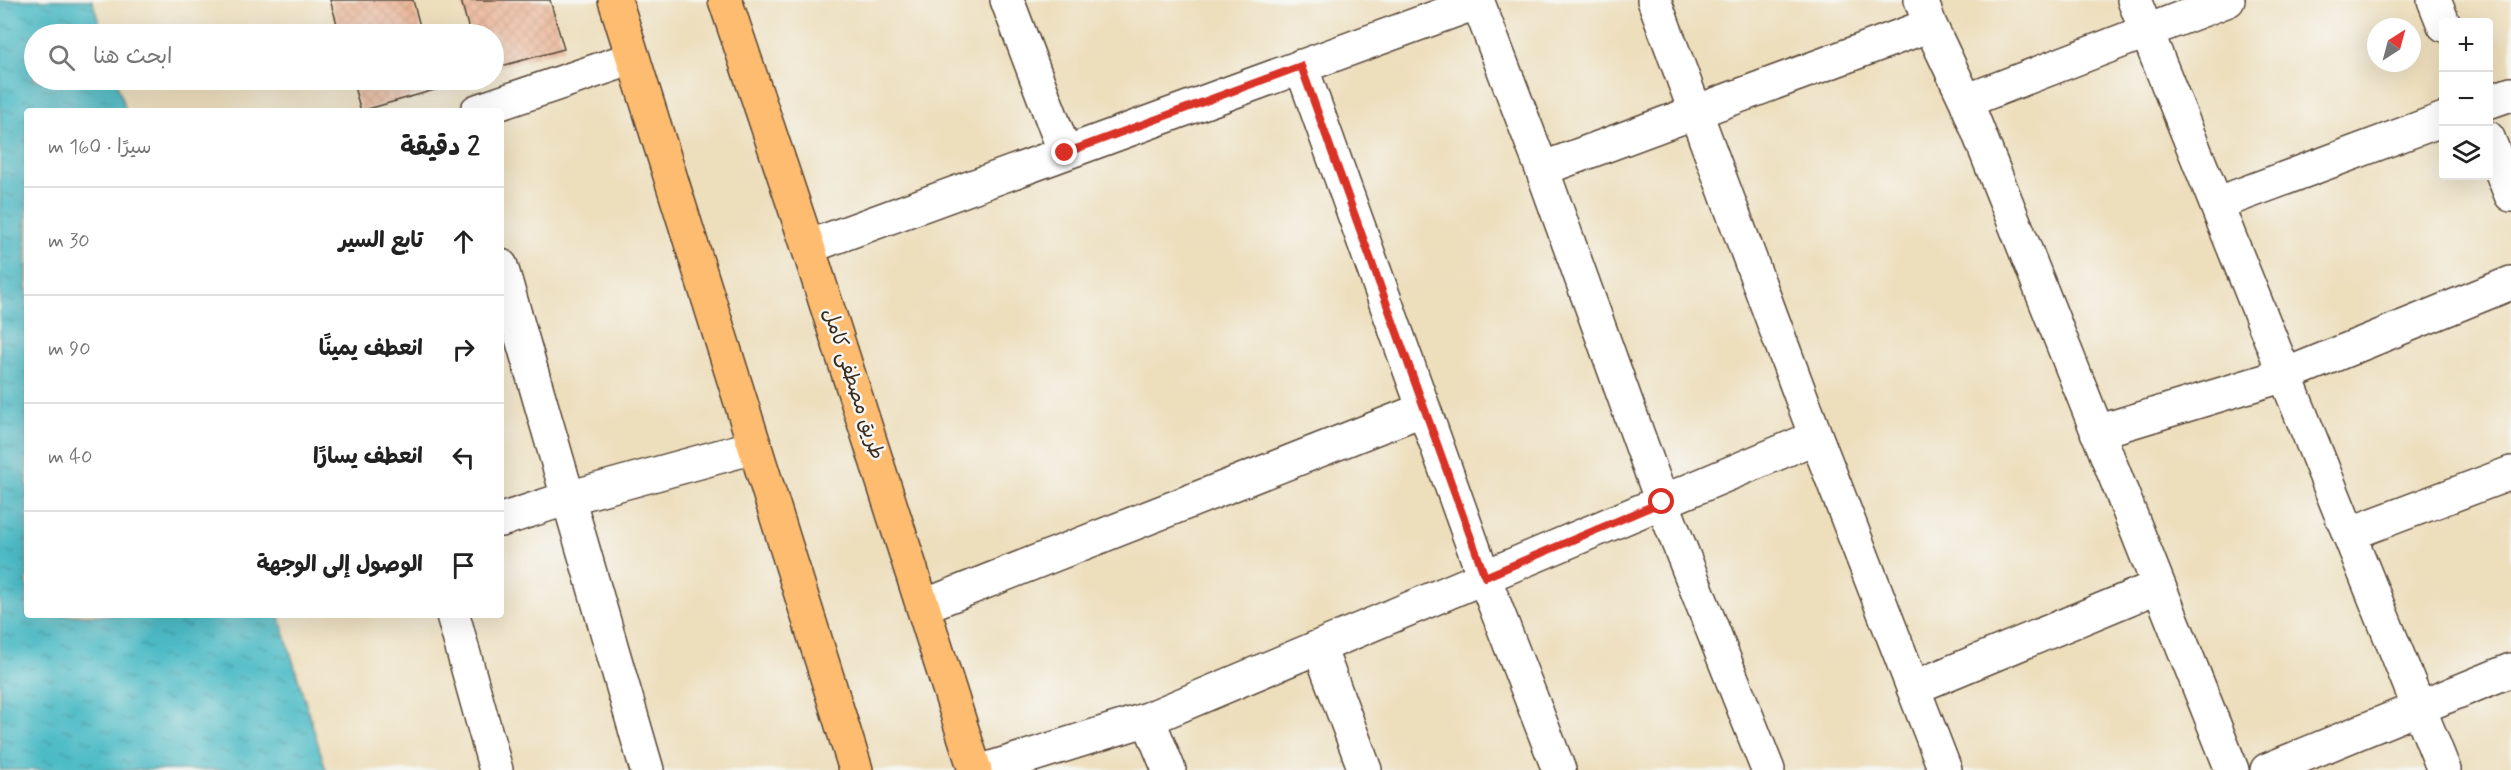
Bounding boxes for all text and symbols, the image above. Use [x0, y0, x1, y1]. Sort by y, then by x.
north arrow [2367, 18, 2421, 72]
map controls [2439, 18, 2493, 180]
button: + [2439, 18, 2493, 72]
search box [24, 24, 504, 90]
icon: search [45, 41, 78, 74]
text: ابحث هنا [93, 43, 173, 71]
button: − [2439, 72, 2493, 126]
button: layers [2439, 126, 2493, 180]
text: 2 دقيقة [400, 131, 480, 165]
text: سيرًا · 160 m [48, 134, 152, 161]
route end [1051, 139, 1077, 165]
icon: ahead [447, 225, 480, 258]
text: تابع السير [339, 227, 423, 255]
text: 30 m [48, 228, 90, 255]
street label: طريق مصطفى كامل [816, 305, 890, 463]
icon: right [447, 333, 480, 366]
text: انعطف يمينًا [319, 335, 423, 363]
text: 90 m [48, 336, 91, 363]
icon: left [447, 441, 480, 474]
text: انعطف يسارًا [313, 443, 423, 471]
text: 40 m [48, 444, 92, 471]
route start [1648, 488, 1674, 514]
icon: arrive [447, 549, 480, 582]
text: الوصول إلى الوجهة [256, 551, 423, 579]

